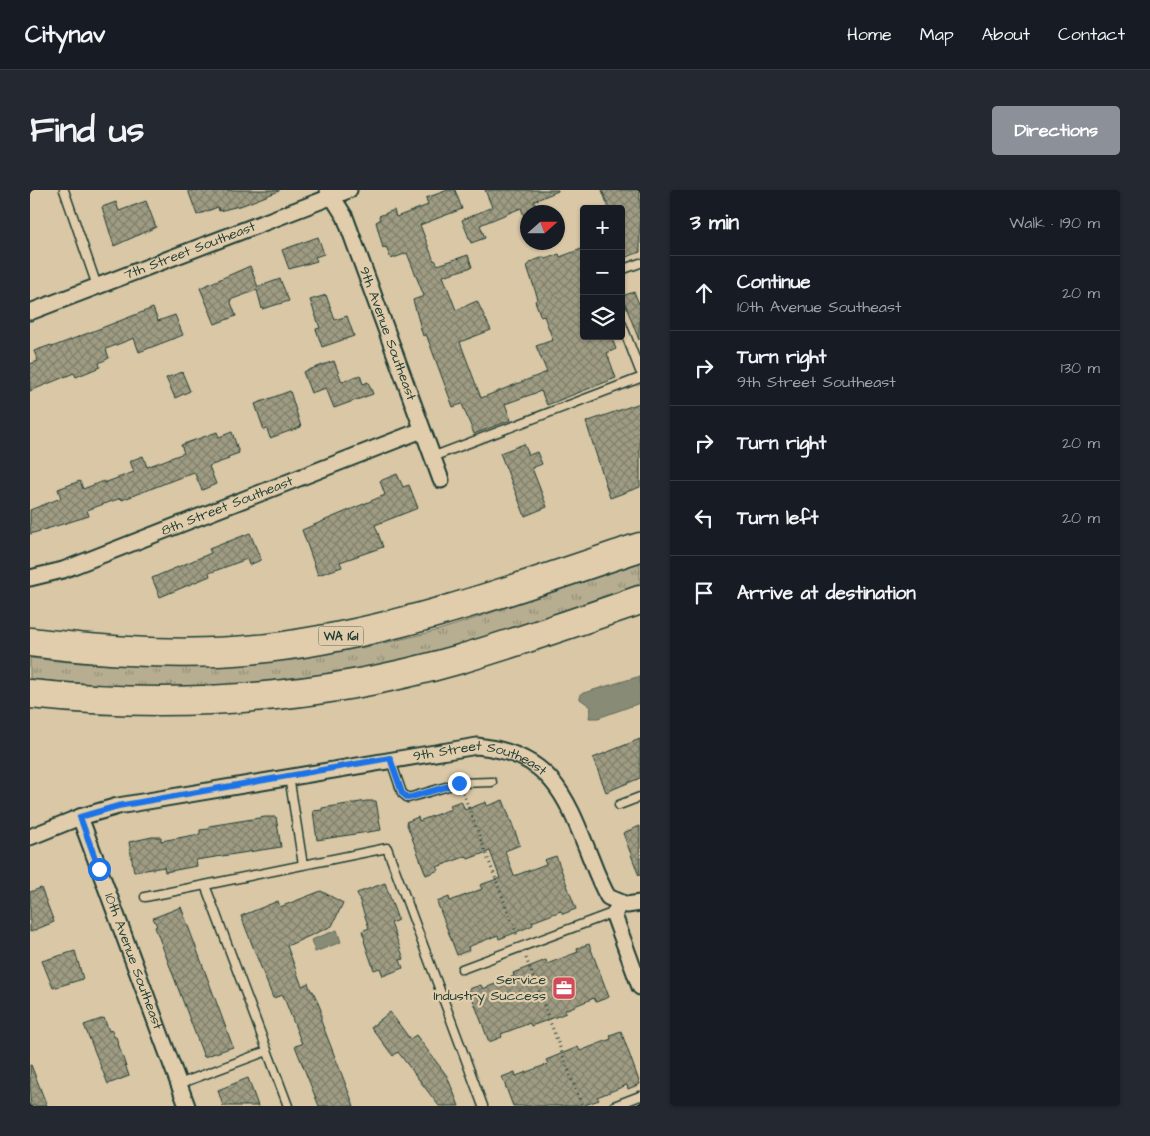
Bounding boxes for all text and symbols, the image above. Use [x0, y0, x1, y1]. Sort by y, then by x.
text: Citynav [25, 18, 105, 52]
text: Home [847, 22, 892, 47]
text: Map [920, 22, 954, 47]
text: About [982, 22, 1030, 47]
text: Contact [1058, 22, 1125, 47]
text: Find us [30, 106, 144, 155]
button: Directions [992, 106, 1120, 155]
north arrow [520, 205, 565, 250]
map controls [580, 205, 625, 340]
button: + [580, 205, 625, 250]
text: 3 min [690, 208, 739, 237]
text: Walk · 190 m [1009, 212, 1100, 234]
street label: 7th Street Southeast [121, 217, 259, 285]
button: − [580, 250, 625, 295]
street label: 9th Avenue Southeast [354, 264, 421, 404]
text: Continue [737, 269, 811, 296]
icon: ahead [690, 279, 718, 307]
text: 20 m [1062, 282, 1100, 304]
button: layers [580, 295, 625, 340]
text: 10th Avenue Southeast [737, 296, 901, 318]
text: Turn right [737, 344, 826, 371]
icon: right [690, 354, 718, 382]
text: 130 m [1061, 357, 1100, 379]
text: 9th Street Southeast [737, 371, 896, 393]
icon: right [690, 429, 718, 457]
text: Turn right [737, 430, 826, 457]
text: 20 m [1062, 432, 1100, 454]
street label: 8th Street Southeast [158, 471, 296, 541]
icon: left [690, 504, 718, 532]
text: Turn left [737, 505, 818, 532]
text: 20 m [1062, 507, 1100, 529]
icon: arrive [690, 579, 718, 607]
text: Arrive at destination [737, 580, 916, 607]
road number: WA 161 [318, 626, 364, 646]
street label: 9th Street Southeast [411, 736, 551, 781]
route end [448, 772, 471, 795]
route start [88, 858, 111, 881]
street label: 10th Avenue Southeast [99, 890, 168, 1033]
place label: Service Industry Success [433, 970, 546, 1006]
office icon: Service Industry Success [551, 975, 577, 1001]

